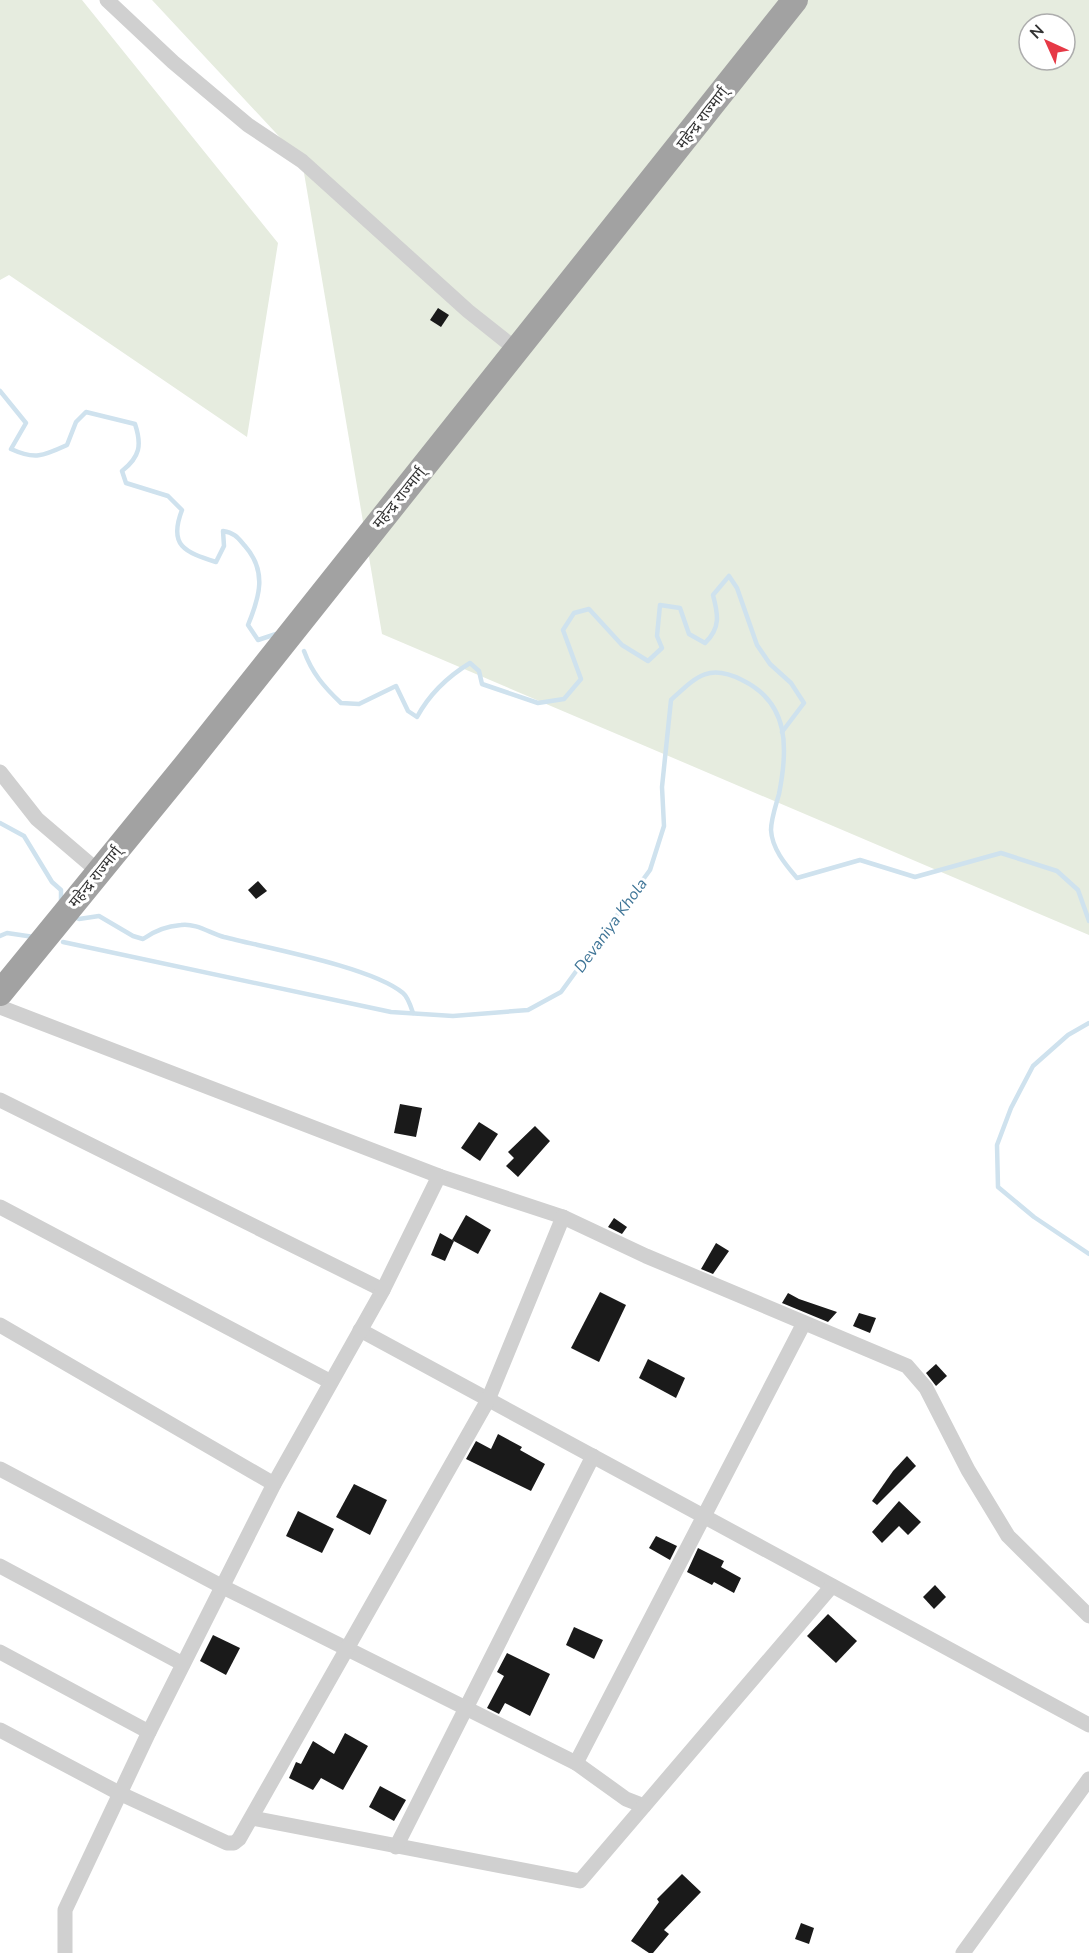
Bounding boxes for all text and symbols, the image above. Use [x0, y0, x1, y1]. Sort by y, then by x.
north arrow [1017, 12, 1077, 72]
text: N [1025, 20, 1049, 44]
street label: महेन्द्र राज्मार्ग् [672, 81, 734, 153]
street label: महेन्द्र राज्मार्ग् [368, 462, 431, 533]
street label: महेन्द्र राज्मार्ग् [64, 841, 127, 912]
water label: Devaniya Khola [569, 874, 652, 977]

